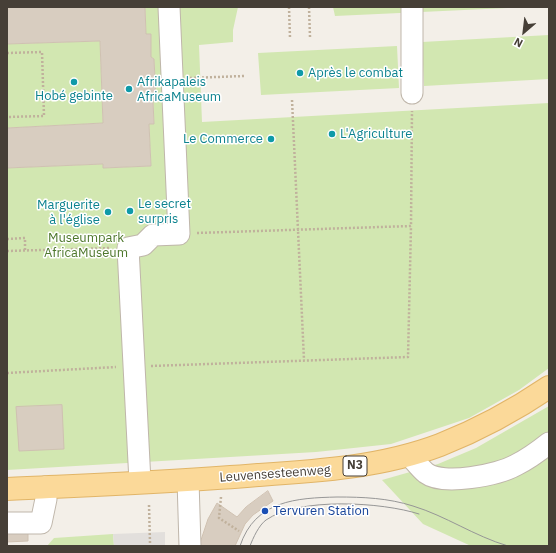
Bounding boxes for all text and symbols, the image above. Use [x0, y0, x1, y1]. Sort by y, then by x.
north arrow [504, 12, 544, 52]
text: N [512, 35, 525, 51]
place label: Après le combat [308, 65, 403, 81]
marker: Après le combat [295, 68, 305, 78]
place label: Afrikapaleis AfricaMuseum [137, 74, 221, 105]
marker: Hobé gebinte [69, 77, 79, 87]
marker: Afrikapaleis AfricaMuseum [124, 84, 134, 94]
place label: Hobé gebinte [35, 88, 113, 104]
place label: L'Agriculture [340, 126, 413, 142]
marker: L'Agriculture [327, 129, 337, 139]
place label: Le Commerce [183, 131, 263, 147]
marker: Le Commerce [266, 134, 276, 144]
place label: Le secret surpris [138, 196, 191, 227]
place label: Marguerite à l'église [37, 197, 100, 228]
marker: Le secret surpris [125, 206, 135, 216]
marker: Marguerite à l'église [103, 207, 113, 217]
park label: Museumpark AfricaMuseum [44, 230, 128, 261]
road number: N3 [343, 456, 367, 476]
street label: Leuvensesteenweg [219, 462, 331, 486]
place label: Tervuren Station [273, 503, 369, 519]
marker: Tervuren Station [260, 506, 270, 516]

